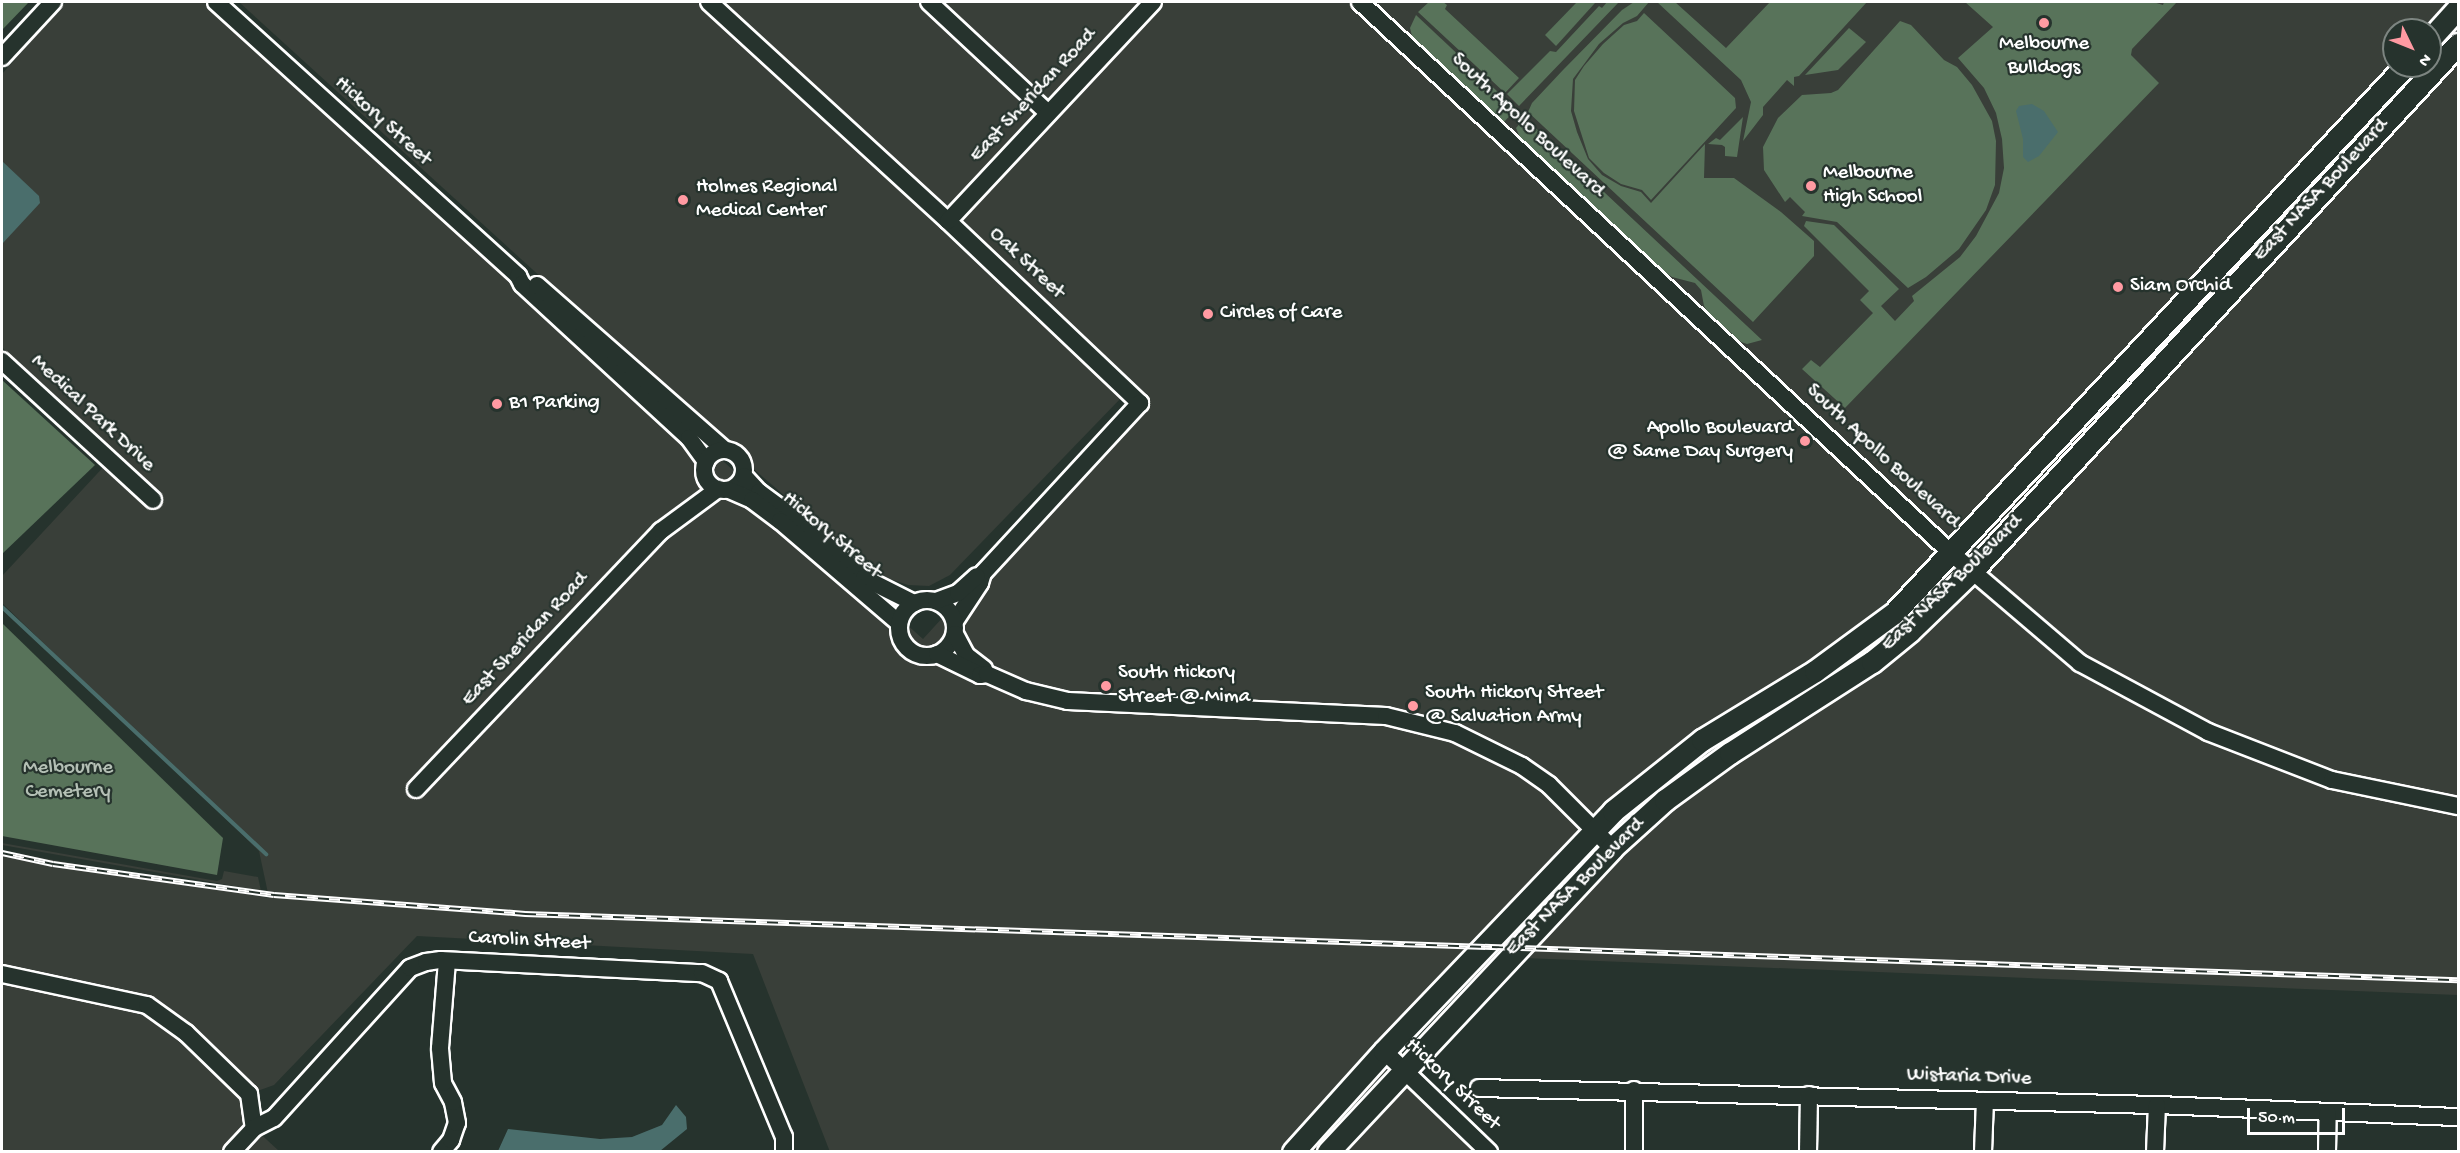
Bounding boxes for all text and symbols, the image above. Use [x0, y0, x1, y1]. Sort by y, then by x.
marker: Melbourne Bulldogs [2037, 16, 2051, 30]
north arrow [2382, 18, 2442, 78]
street label: East Sheridan Road [965, 24, 1103, 168]
place label: Melbourne Bulldogs [1999, 32, 2089, 82]
street label: South Apollo Boulevard [1445, 48, 1609, 204]
text: N [2414, 49, 2435, 70]
street label: Hickory Street [328, 72, 436, 172]
street label: East NASA Boulevard [2249, 114, 2395, 268]
place label: Melbourne High School [1823, 161, 1922, 211]
place label: Holmes Regional Medical Center [696, 175, 837, 225]
marker: Melbourne High School [1804, 179, 1818, 193]
marker: Holmes Regional Medical Center [674, 191, 692, 209]
street label: Oak Street [983, 223, 1069, 305]
place label: Siam Orchid [2130, 274, 2231, 300]
marker: Siam Orchid [2111, 280, 2125, 294]
place label: Circles of Care [1220, 301, 1342, 327]
marker: Circles of Care [1201, 307, 1215, 321]
street label: Medical Park Drive [24, 350, 160, 478]
street label: South Apollo Boulevard [1800, 379, 1964, 535]
place label: B1 Parking [509, 391, 600, 417]
marker: B1 Parking [490, 397, 504, 411]
place label: Apollo Boulevard @ Same Day Surgery [1607, 416, 1793, 466]
marker: Apollo Boulevard @ Same Day Surgery [1798, 434, 1812, 448]
street label: Hickory Street [776, 487, 886, 585]
street label: East NASA Boulevard [1877, 510, 2029, 658]
street label: East Sheridan Road [457, 568, 595, 712]
place label: South Hickory Street @ Mima [1118, 661, 1250, 711]
marker: South Hickory Street @ Mima [1099, 679, 1113, 693]
place label: South Hickory Street @ Salvation Army [1425, 681, 1603, 731]
marker: South Hickory Street @ Salvation Army [1406, 699, 1420, 713]
park label: Melbourne Cemetery [23, 756, 113, 806]
street label: East NASA Boulevard [1501, 813, 1651, 963]
street label: Carolin Street [468, 926, 590, 958]
street label: Hickory Street [1399, 1033, 1505, 1137]
street label: Wistaria Drive [1906, 1063, 2032, 1093]
scale bar [2250, 1096, 2348, 1134]
text: 50 m [2258, 1108, 2295, 1129]

